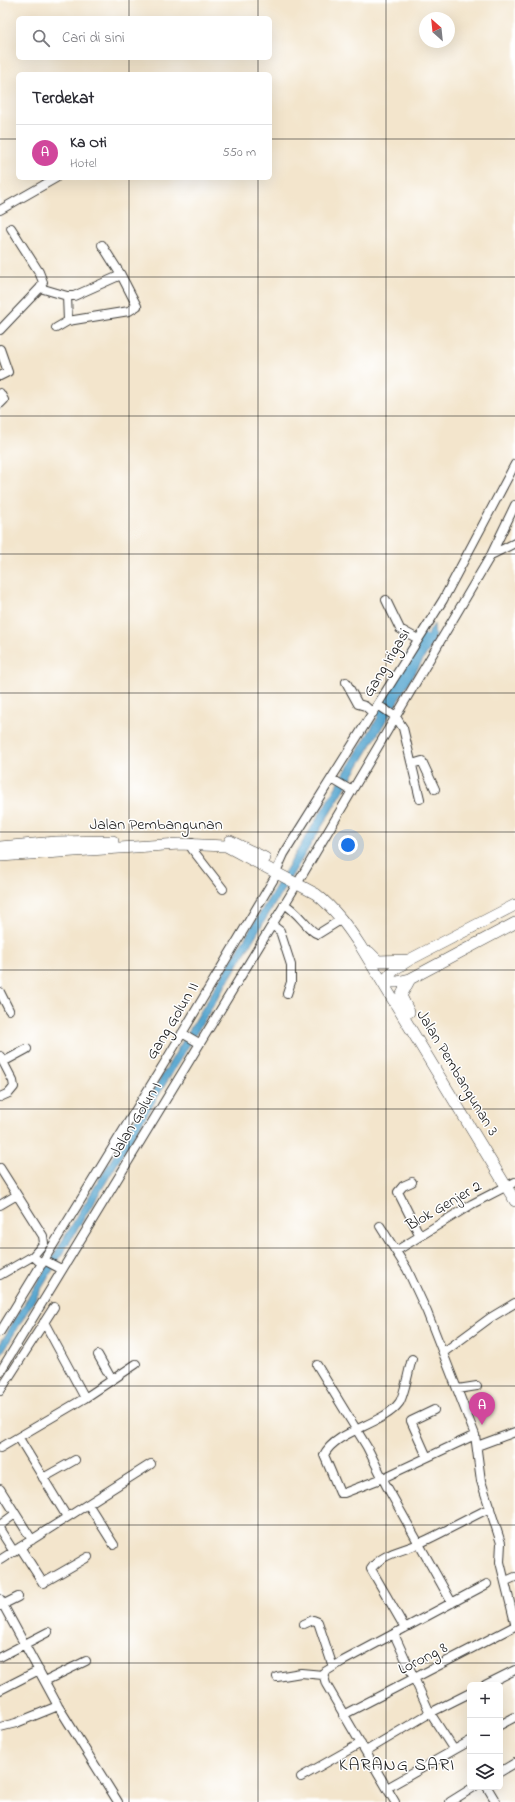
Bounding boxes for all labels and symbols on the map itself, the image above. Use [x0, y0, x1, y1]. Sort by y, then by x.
north arrow [419, 12, 455, 48]
street label: Gang Irigasi [357, 624, 417, 702]
street label: Jalan Pembangunan [89, 813, 223, 837]
your location [338, 835, 358, 855]
street label: Gang Golun II [140, 978, 206, 1064]
street label: Jalan Pembangunan 3 [410, 1005, 504, 1141]
street label: Jalan Golun I [104, 1077, 168, 1163]
street label: Blok Genjer 2 [401, 1175, 486, 1238]
pin: A [469, 1392, 495, 1425]
street label: Lorong 8 [394, 1636, 452, 1682]
district label: KARANG SARI [339, 1753, 455, 1779]

